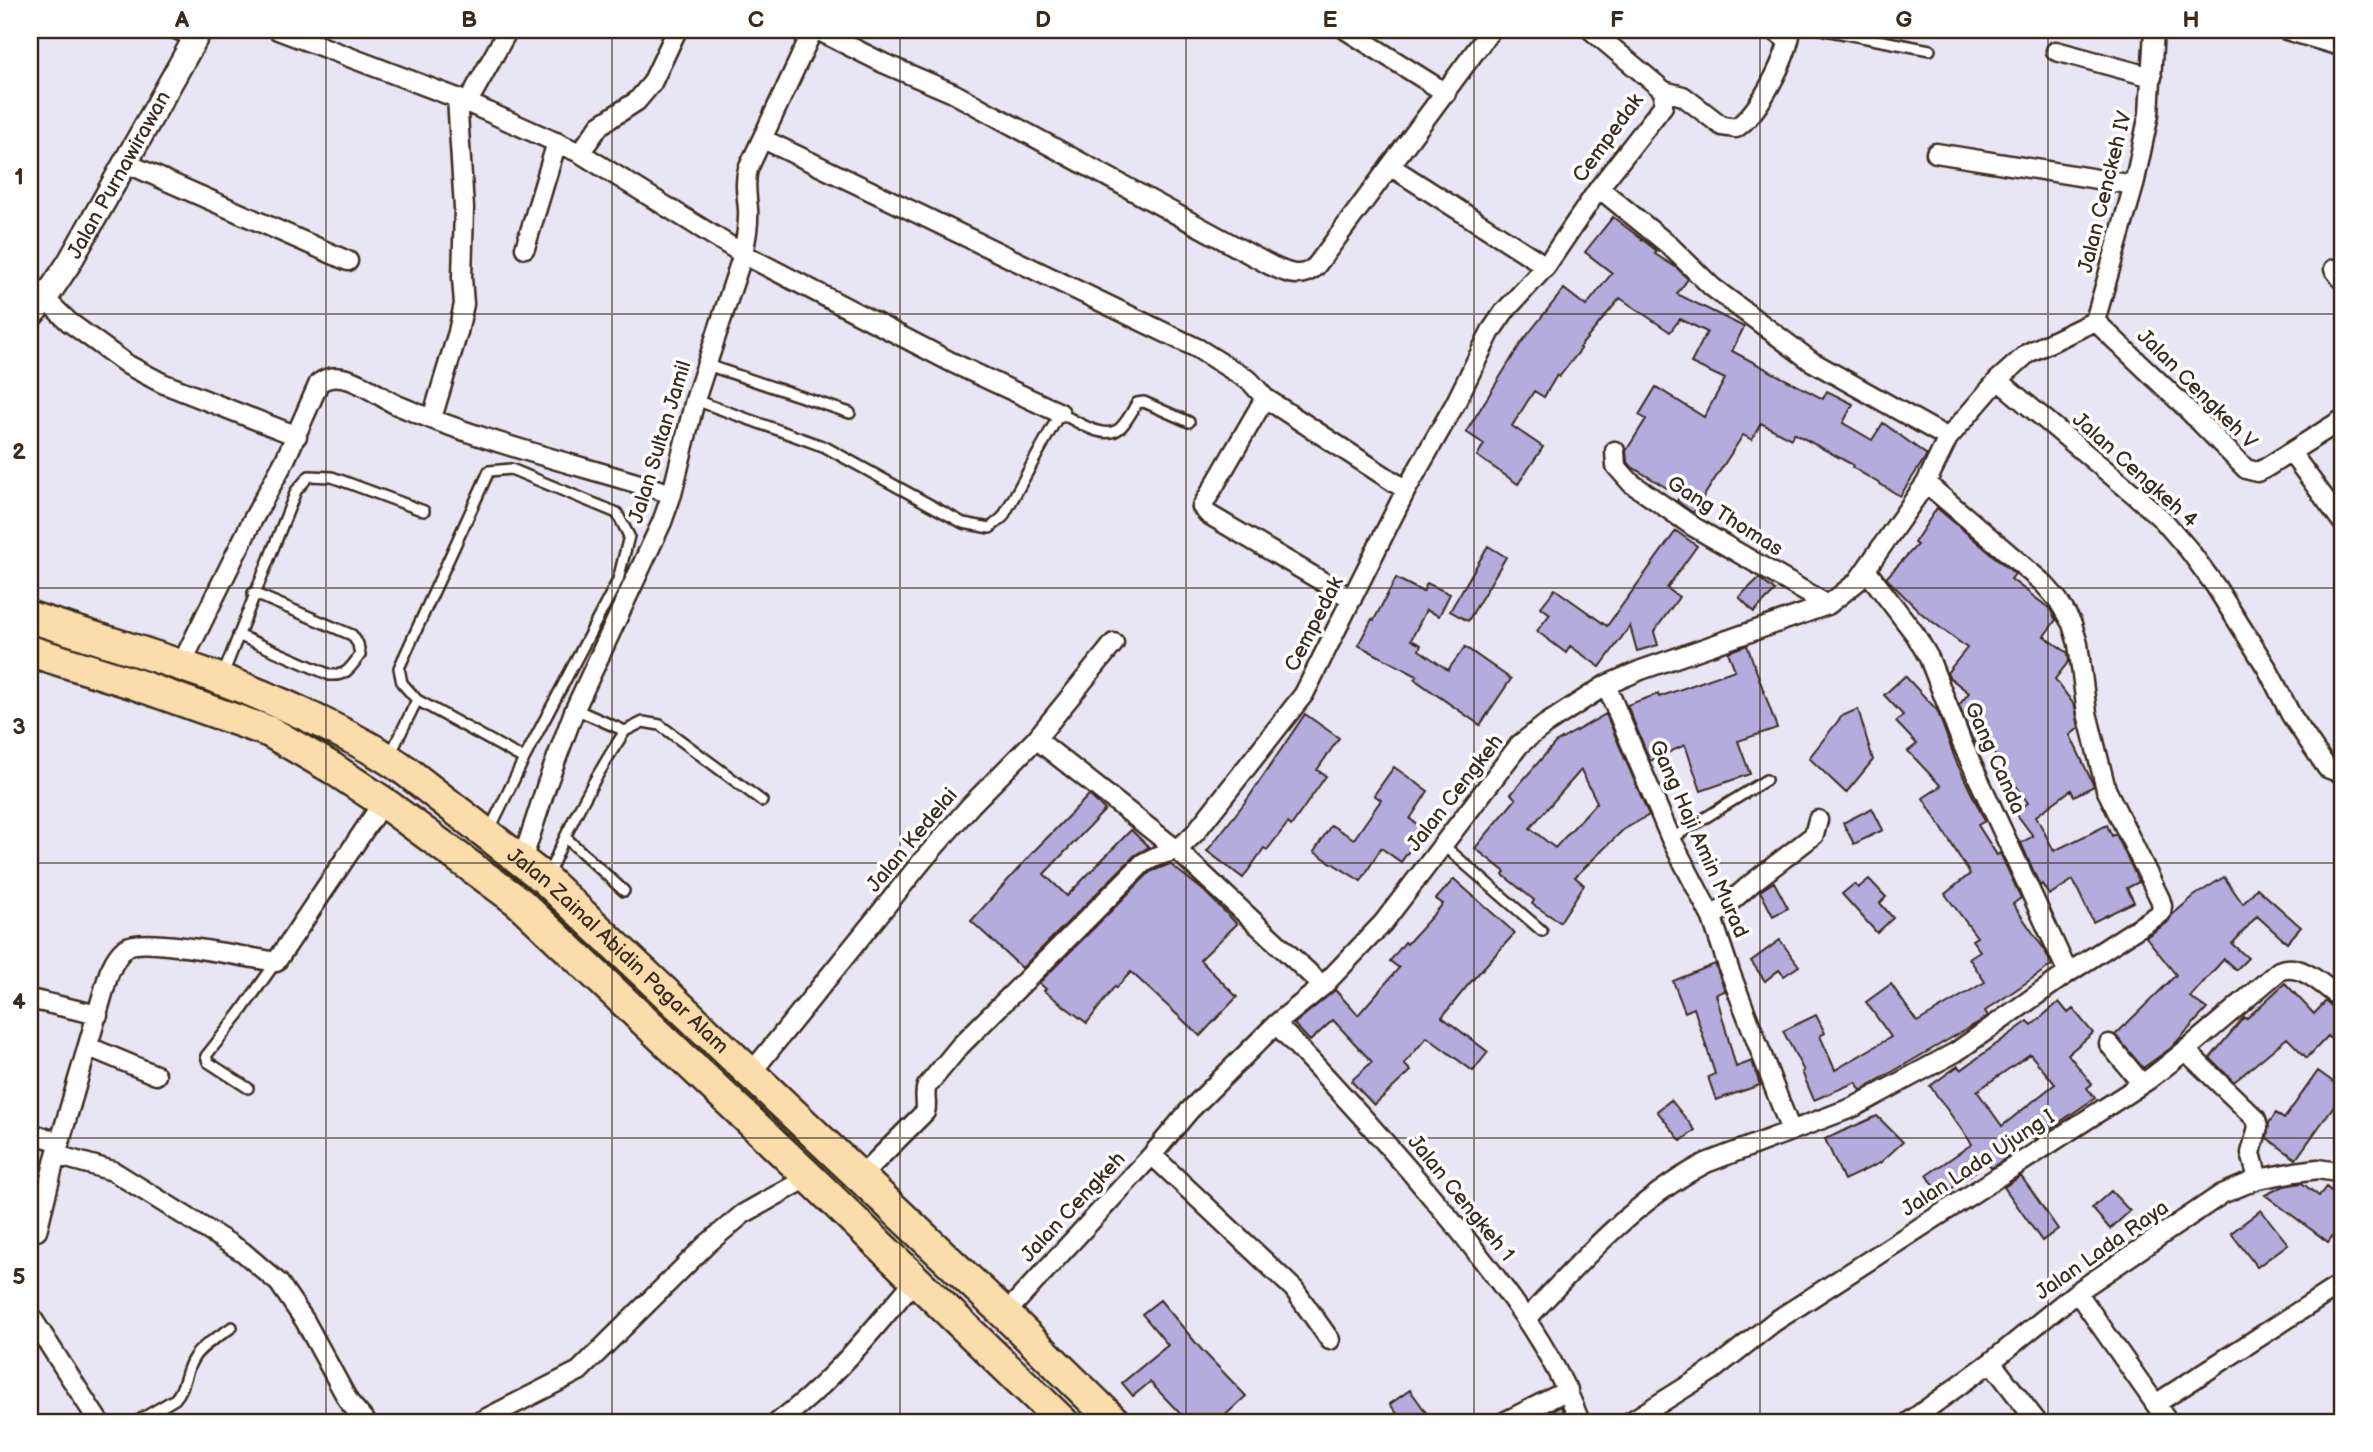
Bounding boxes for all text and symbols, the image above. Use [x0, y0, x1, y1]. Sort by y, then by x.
text: A [174, 6, 190, 34]
text: B [461, 6, 477, 34]
text: C [748, 6, 764, 34]
text: D [1035, 6, 1051, 34]
text: E [1323, 6, 1338, 34]
text: F [1610, 6, 1624, 34]
text: G [1896, 6, 1913, 34]
text: H [2182, 6, 2200, 34]
street label: Jalan Purnawirawan [62, 86, 176, 263]
street label: Cempedak [1567, 88, 1649, 187]
street label: Jalan Cenckeh IV [2073, 108, 2137, 276]
text: 1 [14, 163, 24, 191]
street label: Jalan Cengkeh V [2132, 324, 2262, 454]
street label: Jalan Sultan Jamil [623, 358, 697, 526]
street label: Jalan Cengkeh 4 [2067, 407, 2203, 533]
text: 2 [12, 438, 26, 466]
street label: Gang Thomas [1662, 470, 1788, 562]
street label: Cempedak [1279, 572, 1349, 676]
street label: Gang Canda [1959, 698, 2031, 818]
text: 3 [12, 713, 26, 741]
street label: Jalan Cengkeh [1402, 729, 1508, 857]
street label: Gang Haji Amin Murad [1644, 736, 1754, 942]
street label: Jalan Kedelai [861, 783, 963, 897]
street label: Jalan Zainal Abidin Pagar Alam [502, 842, 734, 1059]
text: 4 [12, 988, 26, 1016]
street label: Jalan Lada Ujung I [1897, 1104, 2059, 1222]
street label: Jalan Cengkeh 1 [1402, 1130, 1520, 1266]
street label: Jalan Cengkeh [1016, 1147, 1130, 1267]
street label: Jalan Lada Raya [2031, 1195, 2173, 1305]
text: 5 [12, 1263, 26, 1291]

